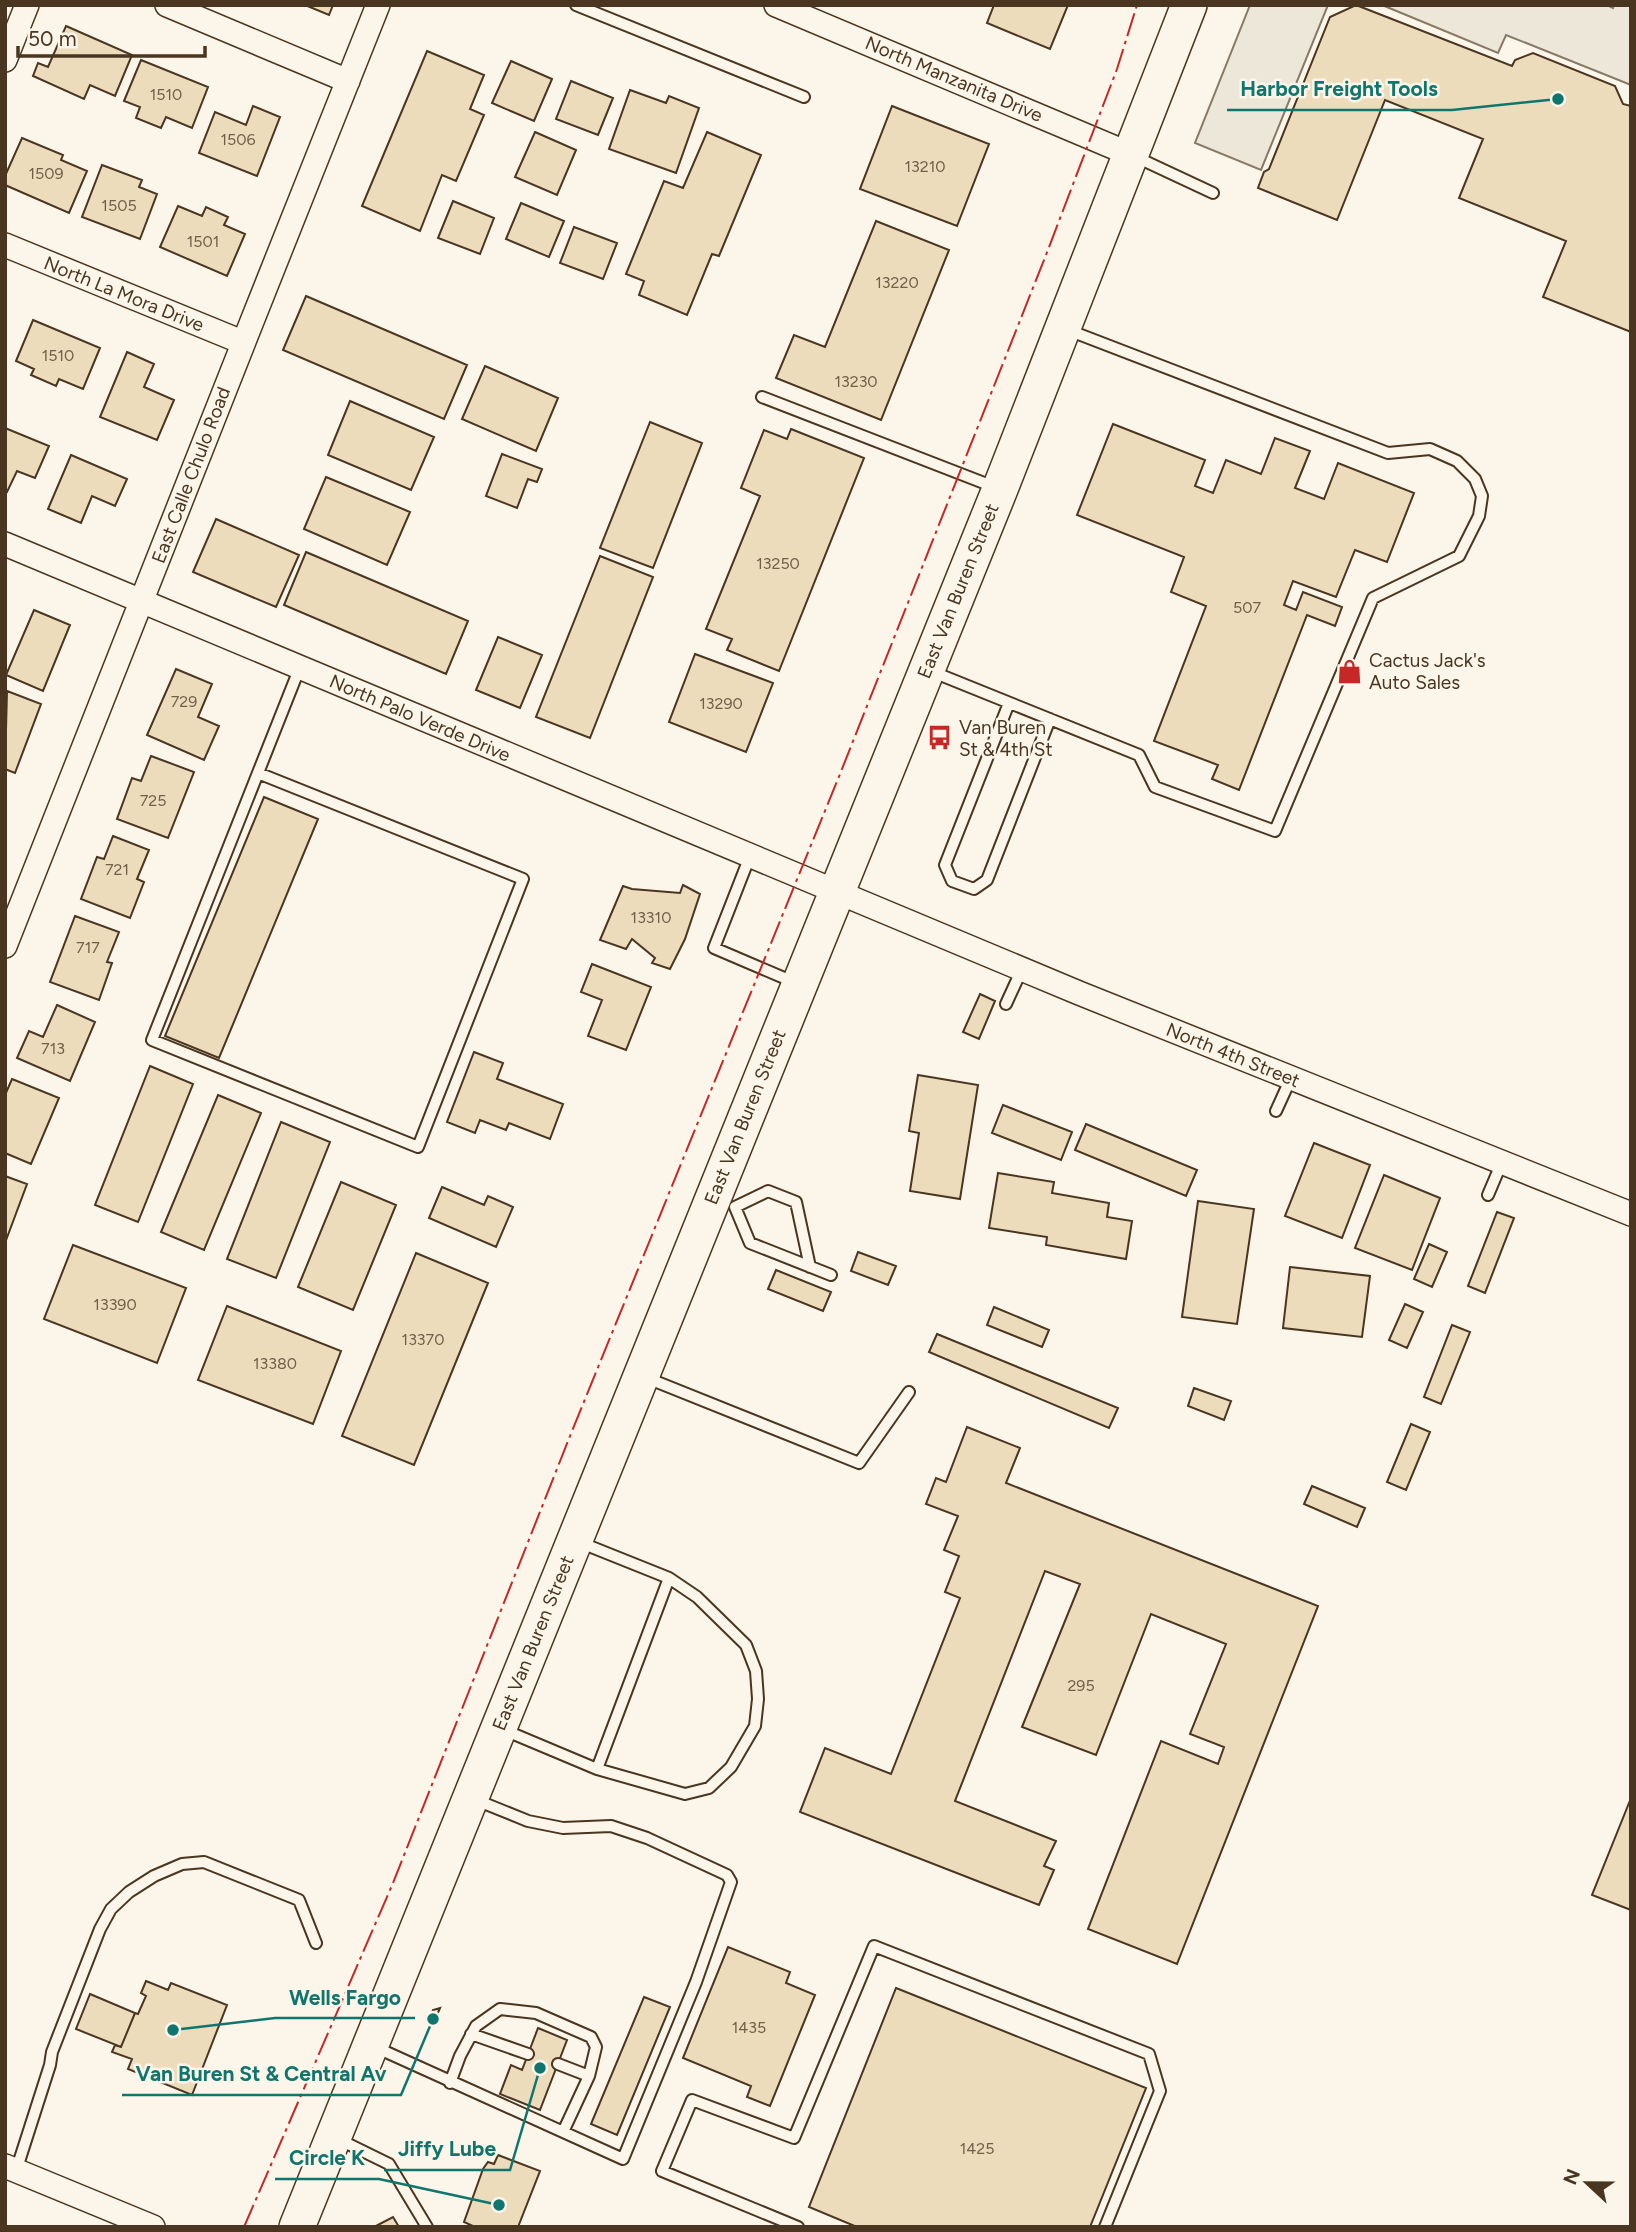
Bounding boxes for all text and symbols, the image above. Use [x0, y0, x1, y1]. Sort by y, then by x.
scale bar [18, 14, 205, 58]
text: 50 m [28, 26, 77, 51]
street label: North Manzanita Drive [862, 31, 1046, 127]
callout: Harbor Freight Tools [1227, 68, 1452, 110]
text: Harbor Freight Tools [1240, 76, 1438, 101]
house number: 1510 [150, 85, 182, 104]
house number: 1506 [220, 130, 256, 149]
house number: 13210 [904, 157, 946, 176]
house number: 1509 [28, 164, 64, 183]
house number: 1505 [101, 196, 137, 215]
house number: 1501 [187, 232, 219, 251]
street label: North La Mora Drive [41, 251, 207, 337]
house number: 13220 [875, 273, 919, 292]
house number: 1510 [42, 346, 74, 365]
house number: 13230 [834, 372, 878, 391]
street label: East Calle Chulo Road [147, 384, 235, 566]
street label: East Van Buren Street [912, 500, 1004, 682]
house number: 13250 [756, 554, 800, 573]
house number: 507 [1233, 598, 1261, 617]
place label: Cactus Jack's Auto Sales [1369, 649, 1486, 694]
shop icon: Cactus Jack's Auto Sales [1335, 657, 1363, 685]
street label: North Palo Verde Drive [326, 669, 514, 767]
house number: 729 [171, 692, 197, 711]
house number: 13290 [699, 694, 743, 713]
place label: Van Buren St & 4th St [959, 716, 1053, 761]
bus stop icon: Van Buren St & 4th St [925, 724, 953, 752]
house number: 725 [140, 791, 166, 810]
house number: 721 [105, 860, 129, 879]
house number: 13310 [631, 908, 671, 927]
house number: 717 [76, 938, 100, 957]
street label: North 4th Street [1163, 1018, 1303, 1092]
street label: East Van Buren Street [699, 1026, 791, 1208]
house number: 713 [41, 1039, 65, 1058]
house number: 13390 [93, 1295, 137, 1314]
house number: 13370 [402, 1330, 444, 1349]
house number: 13380 [253, 1354, 297, 1373]
street label: East Van Buren Street [487, 1552, 579, 1734]
house number: 295 [1067, 1676, 1095, 1695]
callout: Wells Fargo [275, 1976, 415, 2018]
text: Wells Fargo [289, 1985, 401, 2010]
house number: 1435 [732, 2018, 766, 2037]
callout: Van Buren St & Central Av [122, 2053, 401, 2095]
text: Van Buren St & Central Av [136, 2061, 387, 2086]
callout: Jiffy Lube [384, 2128, 510, 2170]
text: Jiffy Lube [398, 2136, 496, 2161]
callout: Circle K [275, 2137, 379, 2179]
house number: 1425 [960, 2139, 994, 2158]
text: Circle K [289, 2145, 365, 2170]
north arrow [1552, 2148, 1622, 2218]
text: N [1558, 2166, 1585, 2188]

